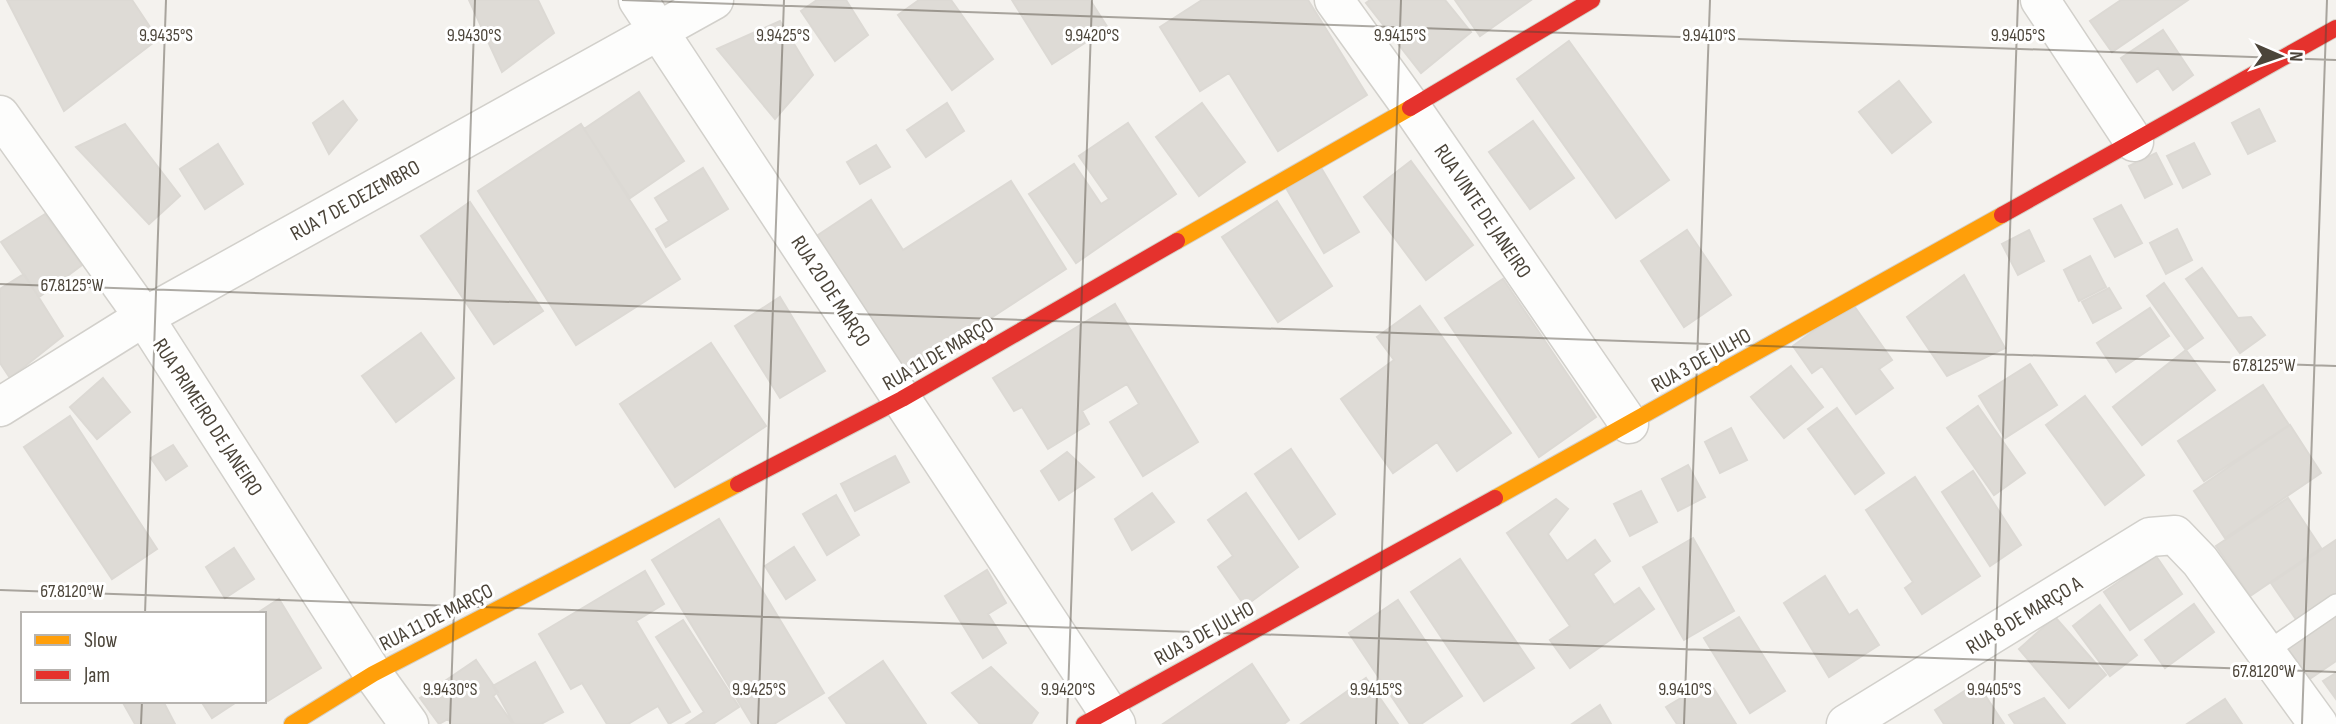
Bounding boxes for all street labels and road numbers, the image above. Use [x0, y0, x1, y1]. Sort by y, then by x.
street label: RUA VINTE DE JANEIRO [1429, 140, 1537, 283]
street label: RUA 7 DE DEZEMBRO [286, 155, 424, 246]
street label: RUA 20 DE MARÇO [785, 231, 876, 351]
street label: RUA 11 DE MARÇO [878, 313, 998, 396]
street label: RUA 3 DE JULHO [1647, 323, 1755, 398]
street label: RUA PRIMEIRO DE JANEIRO [147, 334, 268, 501]
street label: RUA 8 DE MARÇO A [1962, 571, 2088, 660]
street label: RUA 11 DE MARÇO [375, 578, 497, 657]
street label: RUA 3 DE JULHO [1150, 596, 1258, 671]

